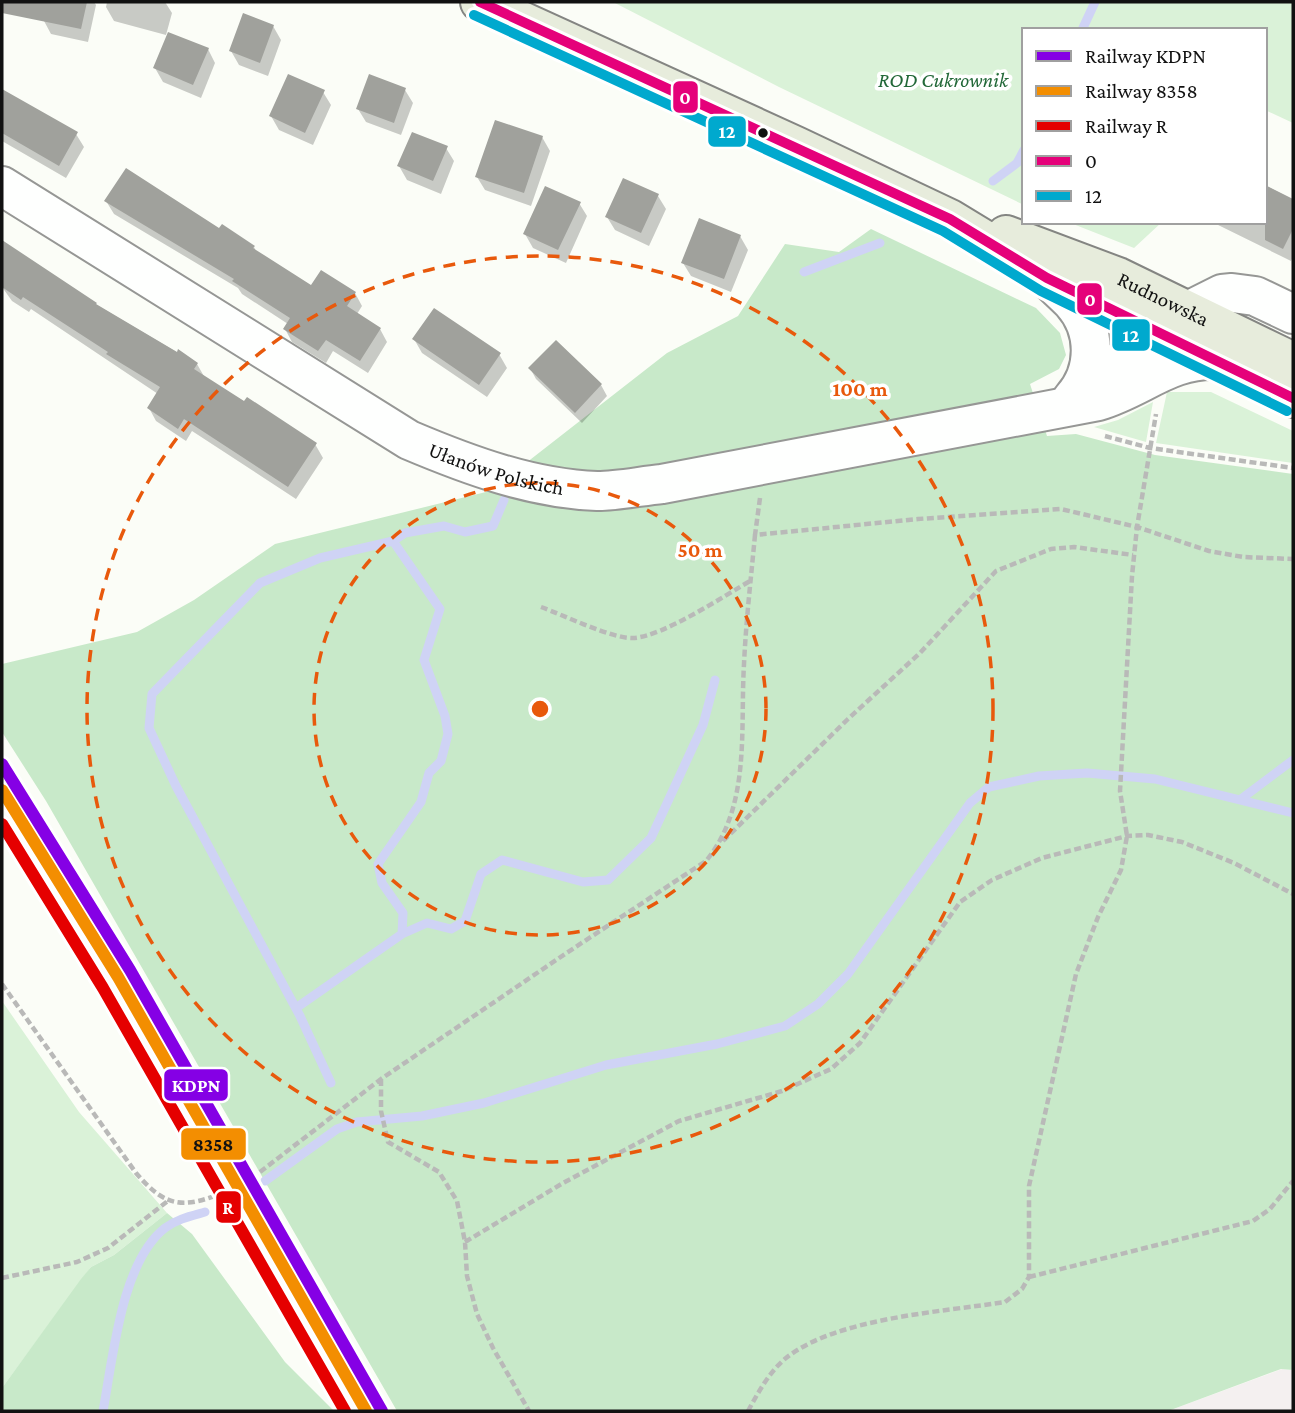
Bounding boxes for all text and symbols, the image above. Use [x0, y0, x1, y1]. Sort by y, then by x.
legend [1022, 28, 1267, 224]
text: Railway KDPN [1085, 44, 1206, 68]
park label: ROD Cukrownik [878, 68, 1009, 92]
text: Railway 8358 [1085, 79, 1198, 103]
line badge: 0 [672, 80, 699, 114]
text: 0 [679, 87, 691, 108]
text: Railway R [1085, 114, 1168, 138]
line badge: 12 [707, 115, 747, 148]
text: 12 [719, 121, 736, 142]
unlabelled marker [756, 126, 770, 140]
text: 0 [1085, 149, 1097, 173]
text: 12 [1085, 184, 1102, 208]
street label: Rudnowska [1114, 267, 1213, 331]
line badge: 0 [1076, 282, 1103, 316]
text: 0 [1084, 289, 1096, 310]
line badge: 12 [1111, 318, 1151, 352]
text: 12 [1123, 325, 1140, 346]
text: 100 m [832, 377, 888, 401]
street label: Ułanów Polskich [425, 437, 565, 500]
text: 50 m [678, 538, 723, 562]
centre of rings [528, 697, 552, 721]
line badge: KDPN [163, 1068, 229, 1102]
text: KDPN [172, 1075, 220, 1096]
line badge: 8358 [180, 1127, 247, 1161]
text: 8358 [193, 1134, 233, 1155]
line badge: R [215, 1190, 242, 1224]
text: R [222, 1197, 234, 1218]

